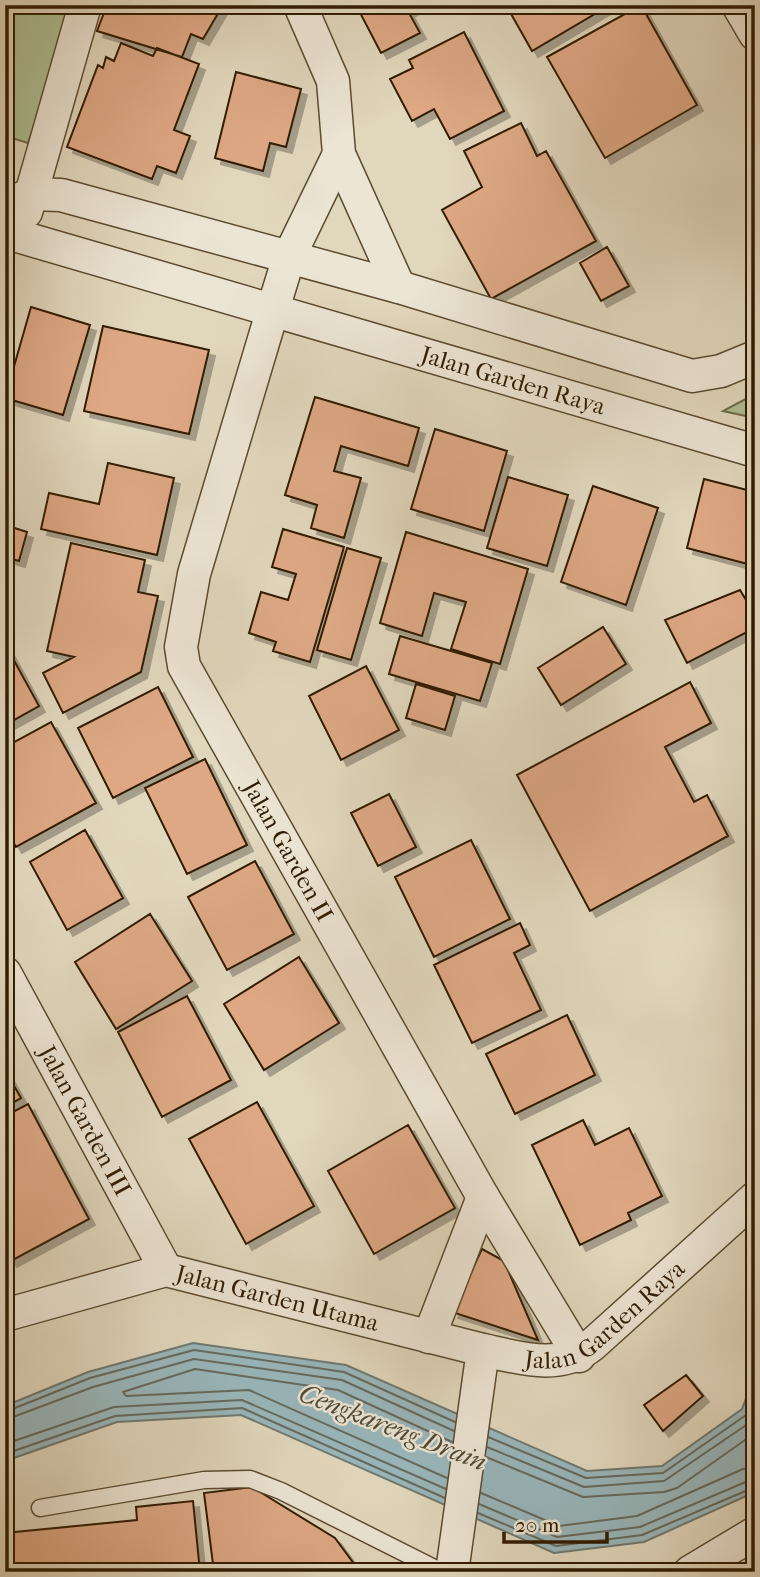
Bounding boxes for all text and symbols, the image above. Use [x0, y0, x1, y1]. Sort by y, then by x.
street label: Jalan Garden Raya [416, 340, 609, 421]
street label: Jalan Garden II [236, 774, 339, 926]
street label: Jalan Garden III [32, 1039, 137, 1201]
street label: Jalan Garden Raya [521, 1254, 691, 1375]
street label: Jalan Garden Utama [171, 1259, 382, 1337]
water label: Cengkareng Drain [295, 1378, 491, 1477]
scale bar [504, 1500, 608, 1544]
text: 20 m [515, 1513, 560, 1537]

